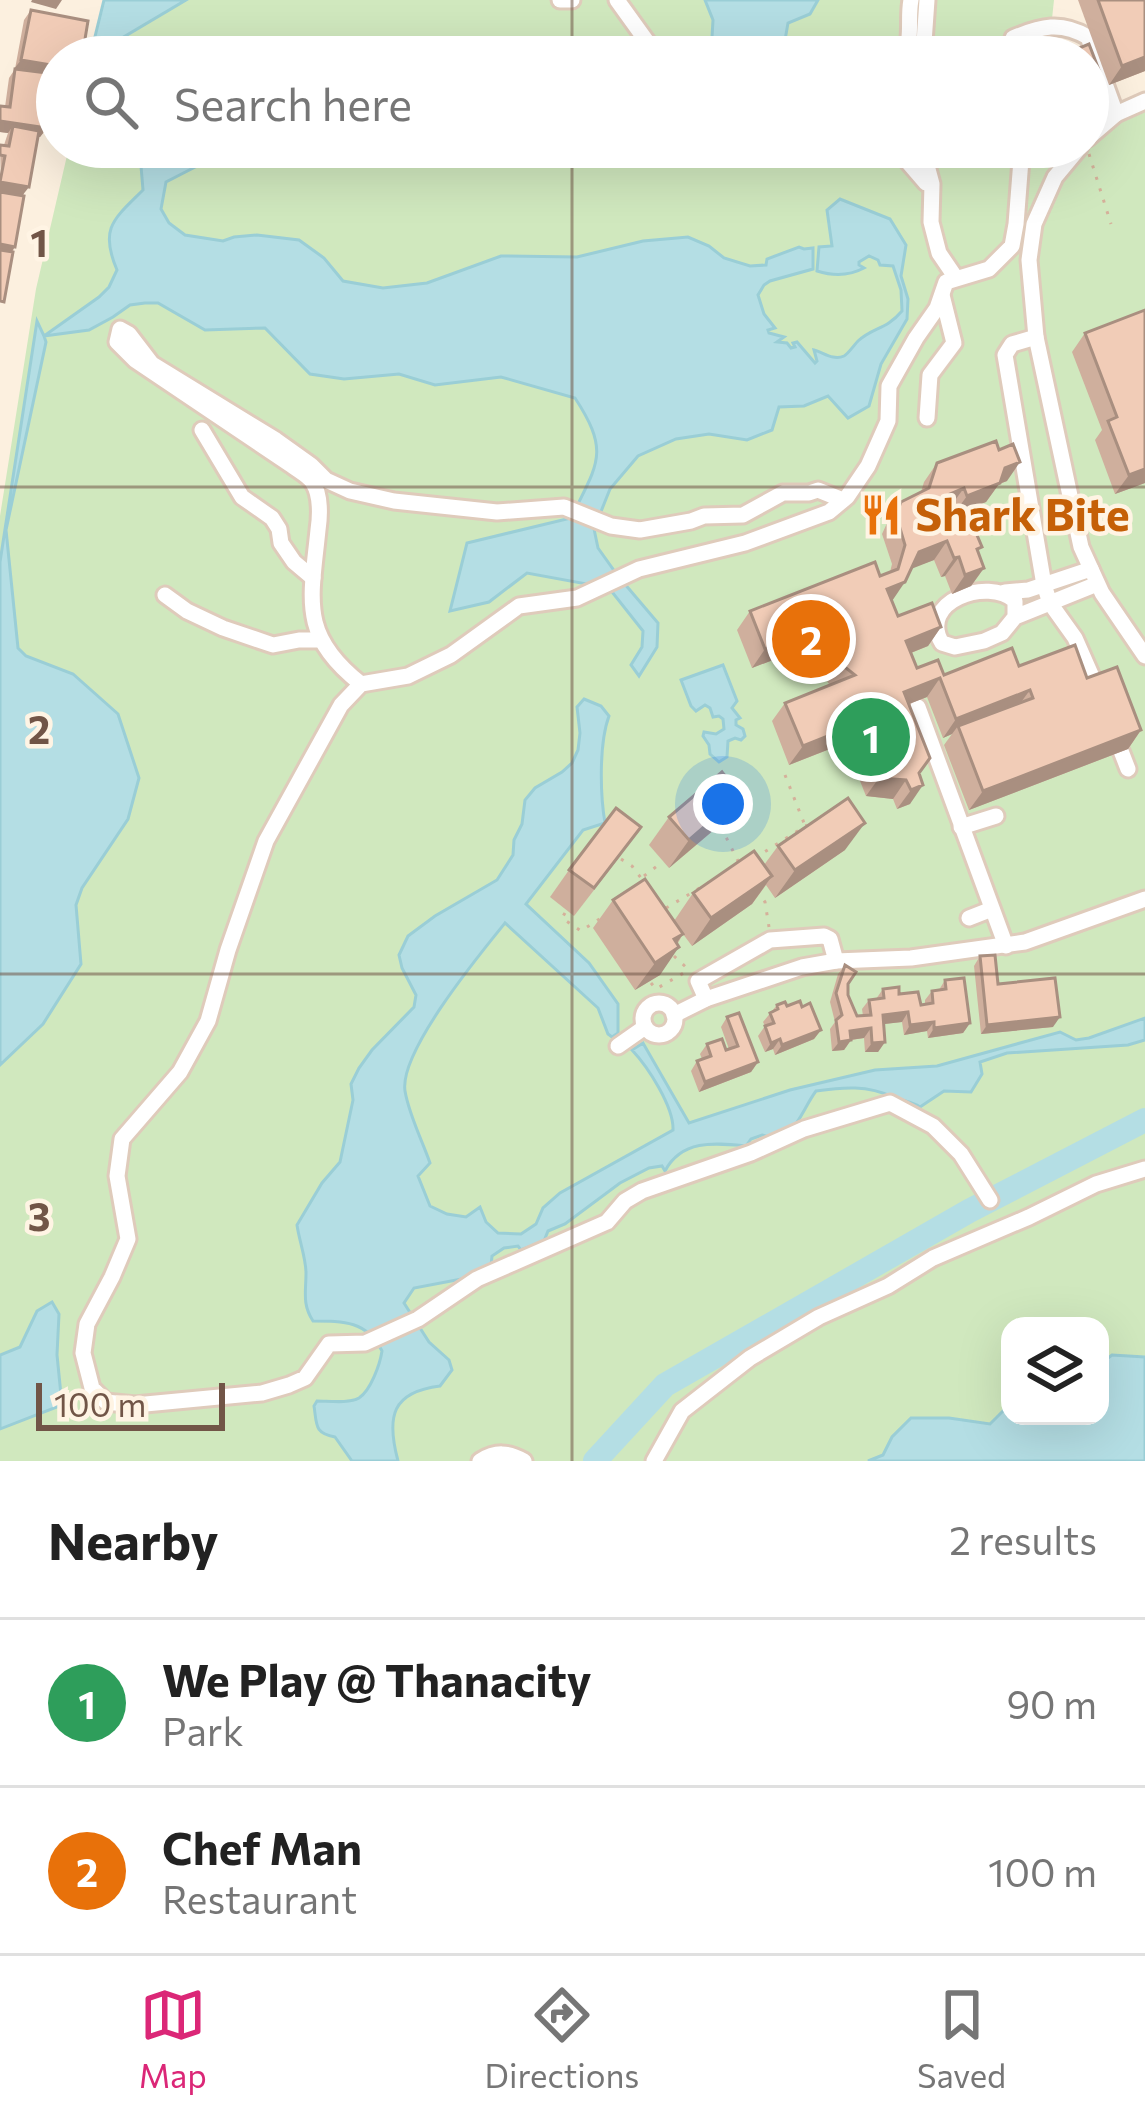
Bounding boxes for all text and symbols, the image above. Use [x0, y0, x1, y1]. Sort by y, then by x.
search box [36, 36, 1109, 168]
icon: search [78, 69, 144, 135]
text: Search here [174, 75, 412, 130]
text: 1 [30, 217, 48, 265]
place label: Shark Bite [915, 485, 1130, 540]
restaurant icon: Shark Bite [858, 492, 904, 538]
pin: 2 [772, 594, 850, 684]
pin: 1 [832, 692, 910, 782]
text: 2 [28, 704, 50, 752]
your location [693, 774, 753, 834]
text: 3 [28, 1191, 50, 1239]
map controls [1001, 1317, 1109, 1425]
button: layers [1001, 1317, 1109, 1425]
scale bar [36, 1377, 225, 1430]
text: 100 m [54, 1383, 146, 1424]
text: Nearby [48, 1508, 218, 1571]
text: 2 results [949, 1515, 1097, 1563]
text: We Play @ Thanacity [162, 1651, 591, 1706]
text: 1 [78, 1679, 96, 1727]
text: 90 m [1006, 1679, 1097, 1727]
text: Park [162, 1706, 244, 1754]
text: Chef Man [162, 1819, 362, 1874]
text: 2 [76, 1847, 98, 1895]
text: 100 m [988, 1847, 1097, 1895]
text: Restaurant [162, 1874, 357, 1922]
tab: Map [139, 1982, 207, 2095]
tab: Directions [485, 1982, 639, 2095]
tab: Saved [917, 1982, 1006, 2095]

